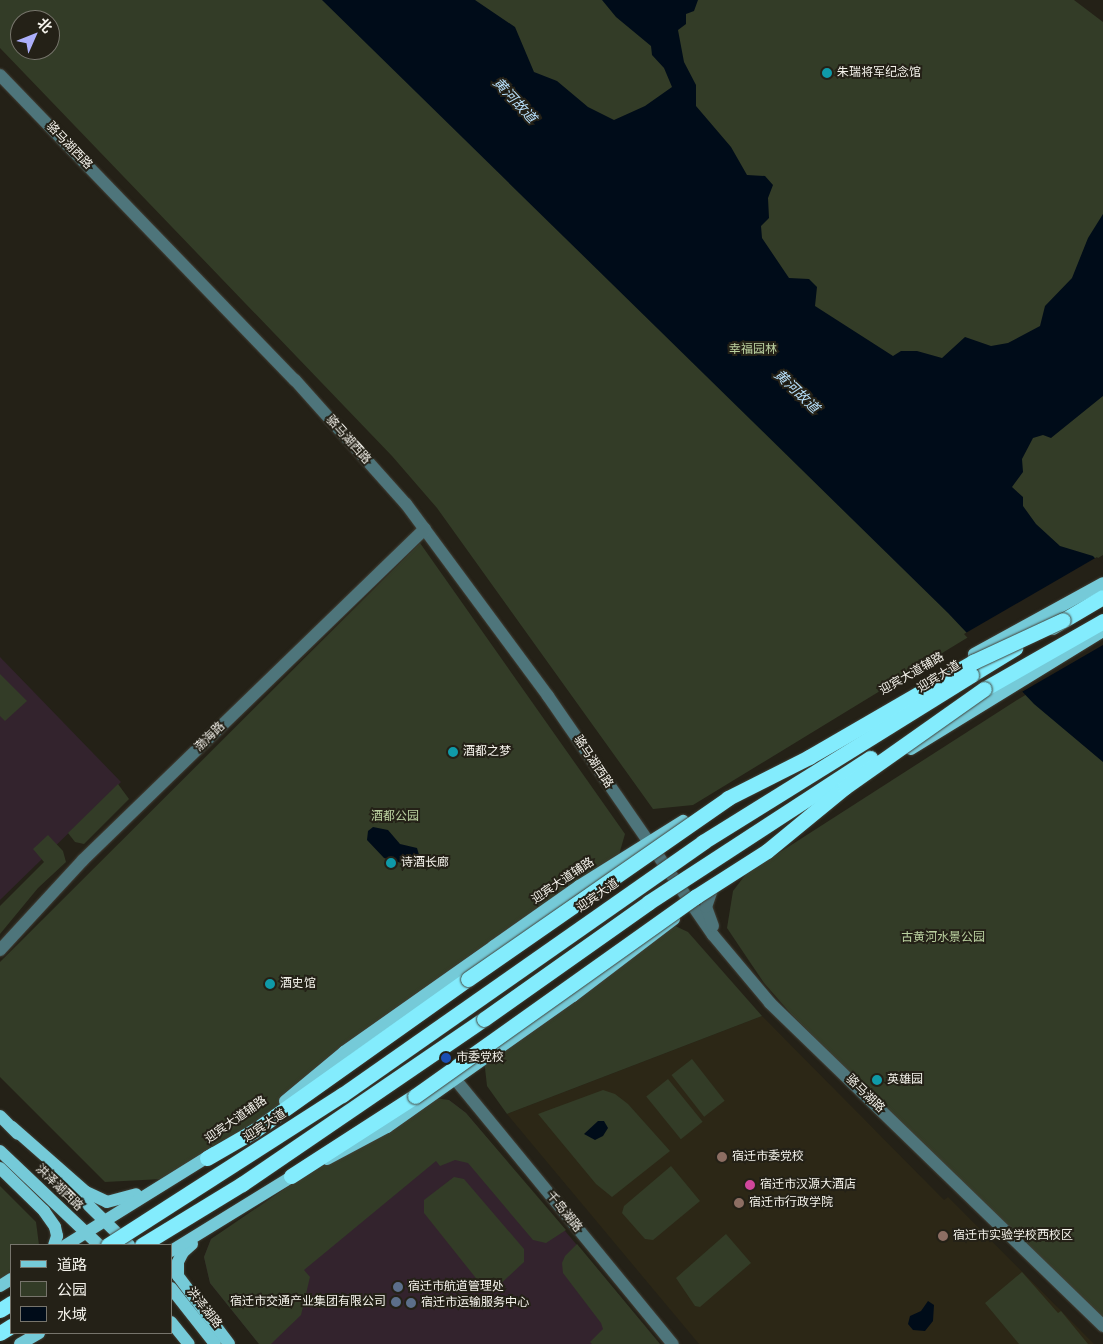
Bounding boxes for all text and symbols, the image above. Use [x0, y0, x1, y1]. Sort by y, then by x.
north arrow [10, 10, 60, 60]
text: 北 [34, 15, 56, 36]
place label: 朱瑞将军纪念馆 [837, 66, 921, 80]
marker: 朱瑞将军纪念馆 [821, 67, 833, 79]
water label: 黄河故道 [490, 74, 540, 126]
street label: 骆马湖西路 [43, 119, 95, 173]
park label: 幸福园林 [729, 343, 777, 357]
water label: 黄河故道 [771, 366, 823, 416]
street label: 骆马湖西路 [323, 413, 373, 467]
street label: 迎宾大道辅路 [877, 650, 947, 698]
street label: 迎宾大道 [915, 658, 963, 696]
street label: 渤海路 [192, 719, 228, 755]
street label: 骆马湖西路 [570, 733, 616, 791]
place label: 酒都之梦 [463, 745, 511, 759]
marker: 酒都之梦 [447, 746, 459, 758]
park label: 酒都公园 [371, 810, 419, 824]
street label: 迎宾大道辅路 [529, 855, 597, 907]
place label: 诗酒长廊 [401, 856, 449, 870]
marker: 诗酒长廊 [385, 857, 397, 869]
street label: 迎宾大道 [574, 876, 622, 916]
park label: 古黄河水景公园 [901, 931, 985, 945]
place label: 酒史馆 [280, 977, 316, 991]
marker: 酒史馆 [264, 978, 276, 990]
place label: 市委党校 [456, 1051, 504, 1065]
marker: 市委党校 [440, 1052, 452, 1064]
street label: 骆马湖路 [843, 1072, 887, 1116]
place label: 英雄园 [887, 1073, 923, 1087]
marker: 英雄园 [871, 1074, 883, 1086]
street label: 迎宾大道辅路 [202, 1093, 270, 1147]
street label: 迎宾大道 [241, 1107, 289, 1145]
place label: 宿迁市委党校 [732, 1150, 804, 1164]
marker: 宿迁市委党校 [716, 1151, 728, 1163]
street label: 洪泽湖西路 [32, 1162, 86, 1214]
place label: 宿迁市汉源大酒店 [760, 1178, 856, 1192]
marker: 宿迁市汉源大酒店 [744, 1179, 756, 1191]
street label: 千岛湖路 [543, 1189, 585, 1235]
place label: 宿迁市行政学院 [749, 1196, 833, 1210]
marker: 宿迁市行政学院 [733, 1197, 745, 1209]
place label: 宿迁市实验学校西校区 [953, 1229, 1073, 1243]
marker: 宿迁市实验学校西校区 [937, 1230, 949, 1242]
legend [10, 1244, 172, 1334]
text: 道路 [57, 1256, 87, 1273]
place label: 宿迁市航道管理处 [408, 1280, 504, 1294]
text: 公园 [57, 1281, 87, 1298]
marker: 宿迁市航道管理处 [392, 1281, 404, 1293]
street label: 洪泽湖路 [184, 1285, 224, 1331]
place label: 宿迁市交通产业集团有限公司 [230, 1295, 386, 1309]
marker: 宿迁市交通产业集团有限公司 [390, 1296, 402, 1308]
place label: 宿迁市运输服务中心 [421, 1296, 529, 1310]
marker: 宿迁市运输服务中心 [405, 1297, 417, 1309]
text: 水域 [57, 1306, 87, 1323]

